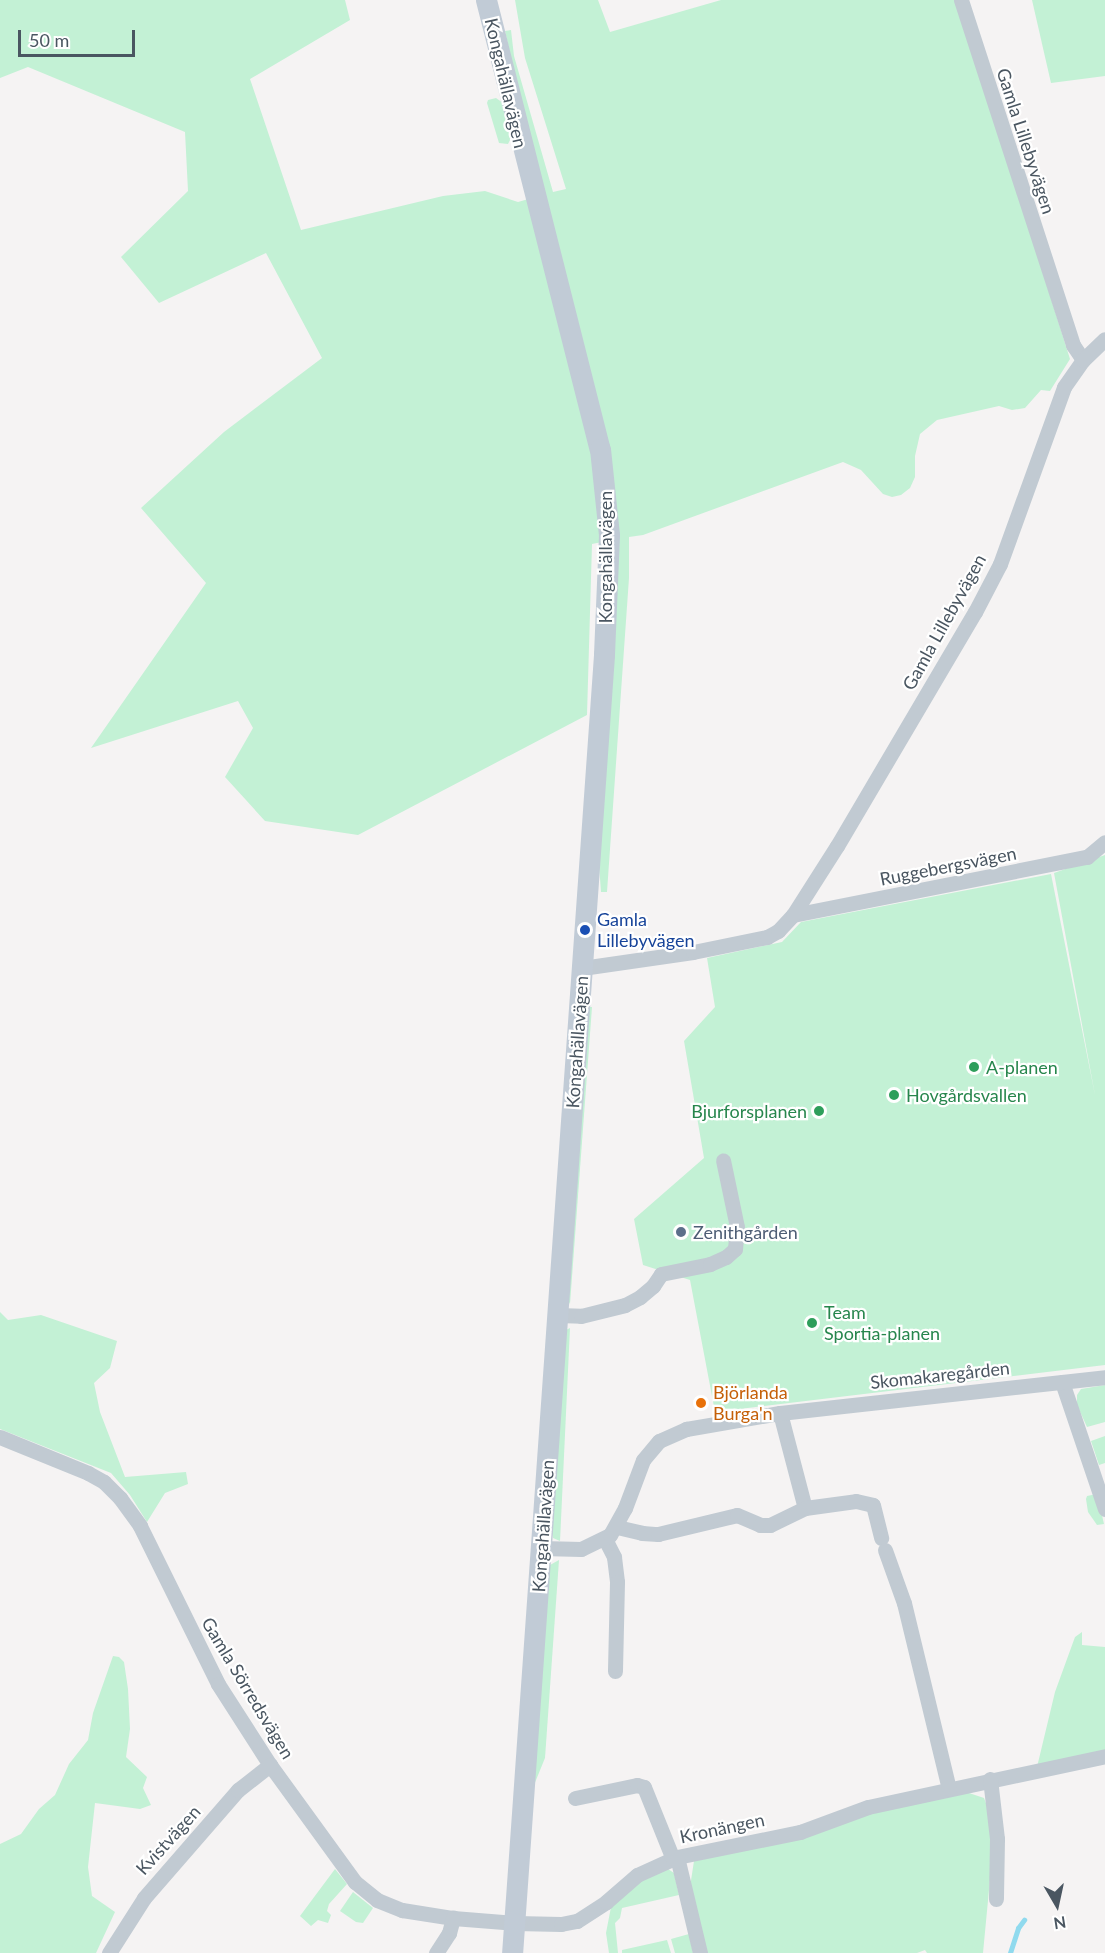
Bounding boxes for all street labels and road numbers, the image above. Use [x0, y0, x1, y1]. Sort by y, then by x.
street label: Kongahällavägen [481, 16, 531, 150]
street label: Gamla Lillebyvägen [992, 65, 1060, 217]
street label: Kongahällavägen [594, 491, 616, 623]
street label: Gamla Lillebyvägen [898, 550, 990, 694]
street label: Ruggebergsvägen [878, 842, 1018, 890]
street label: Kongahällavägen [562, 975, 592, 1109]
street label: Skomakaregården [869, 1357, 1011, 1393]
street label: Kongahällavägen [528, 1459, 558, 1593]
street label: Gamla Sörredsvägen [197, 1613, 299, 1763]
street label: Kvistvägen [131, 1801, 205, 1879]
street label: Kronängen [678, 1808, 766, 1848]

